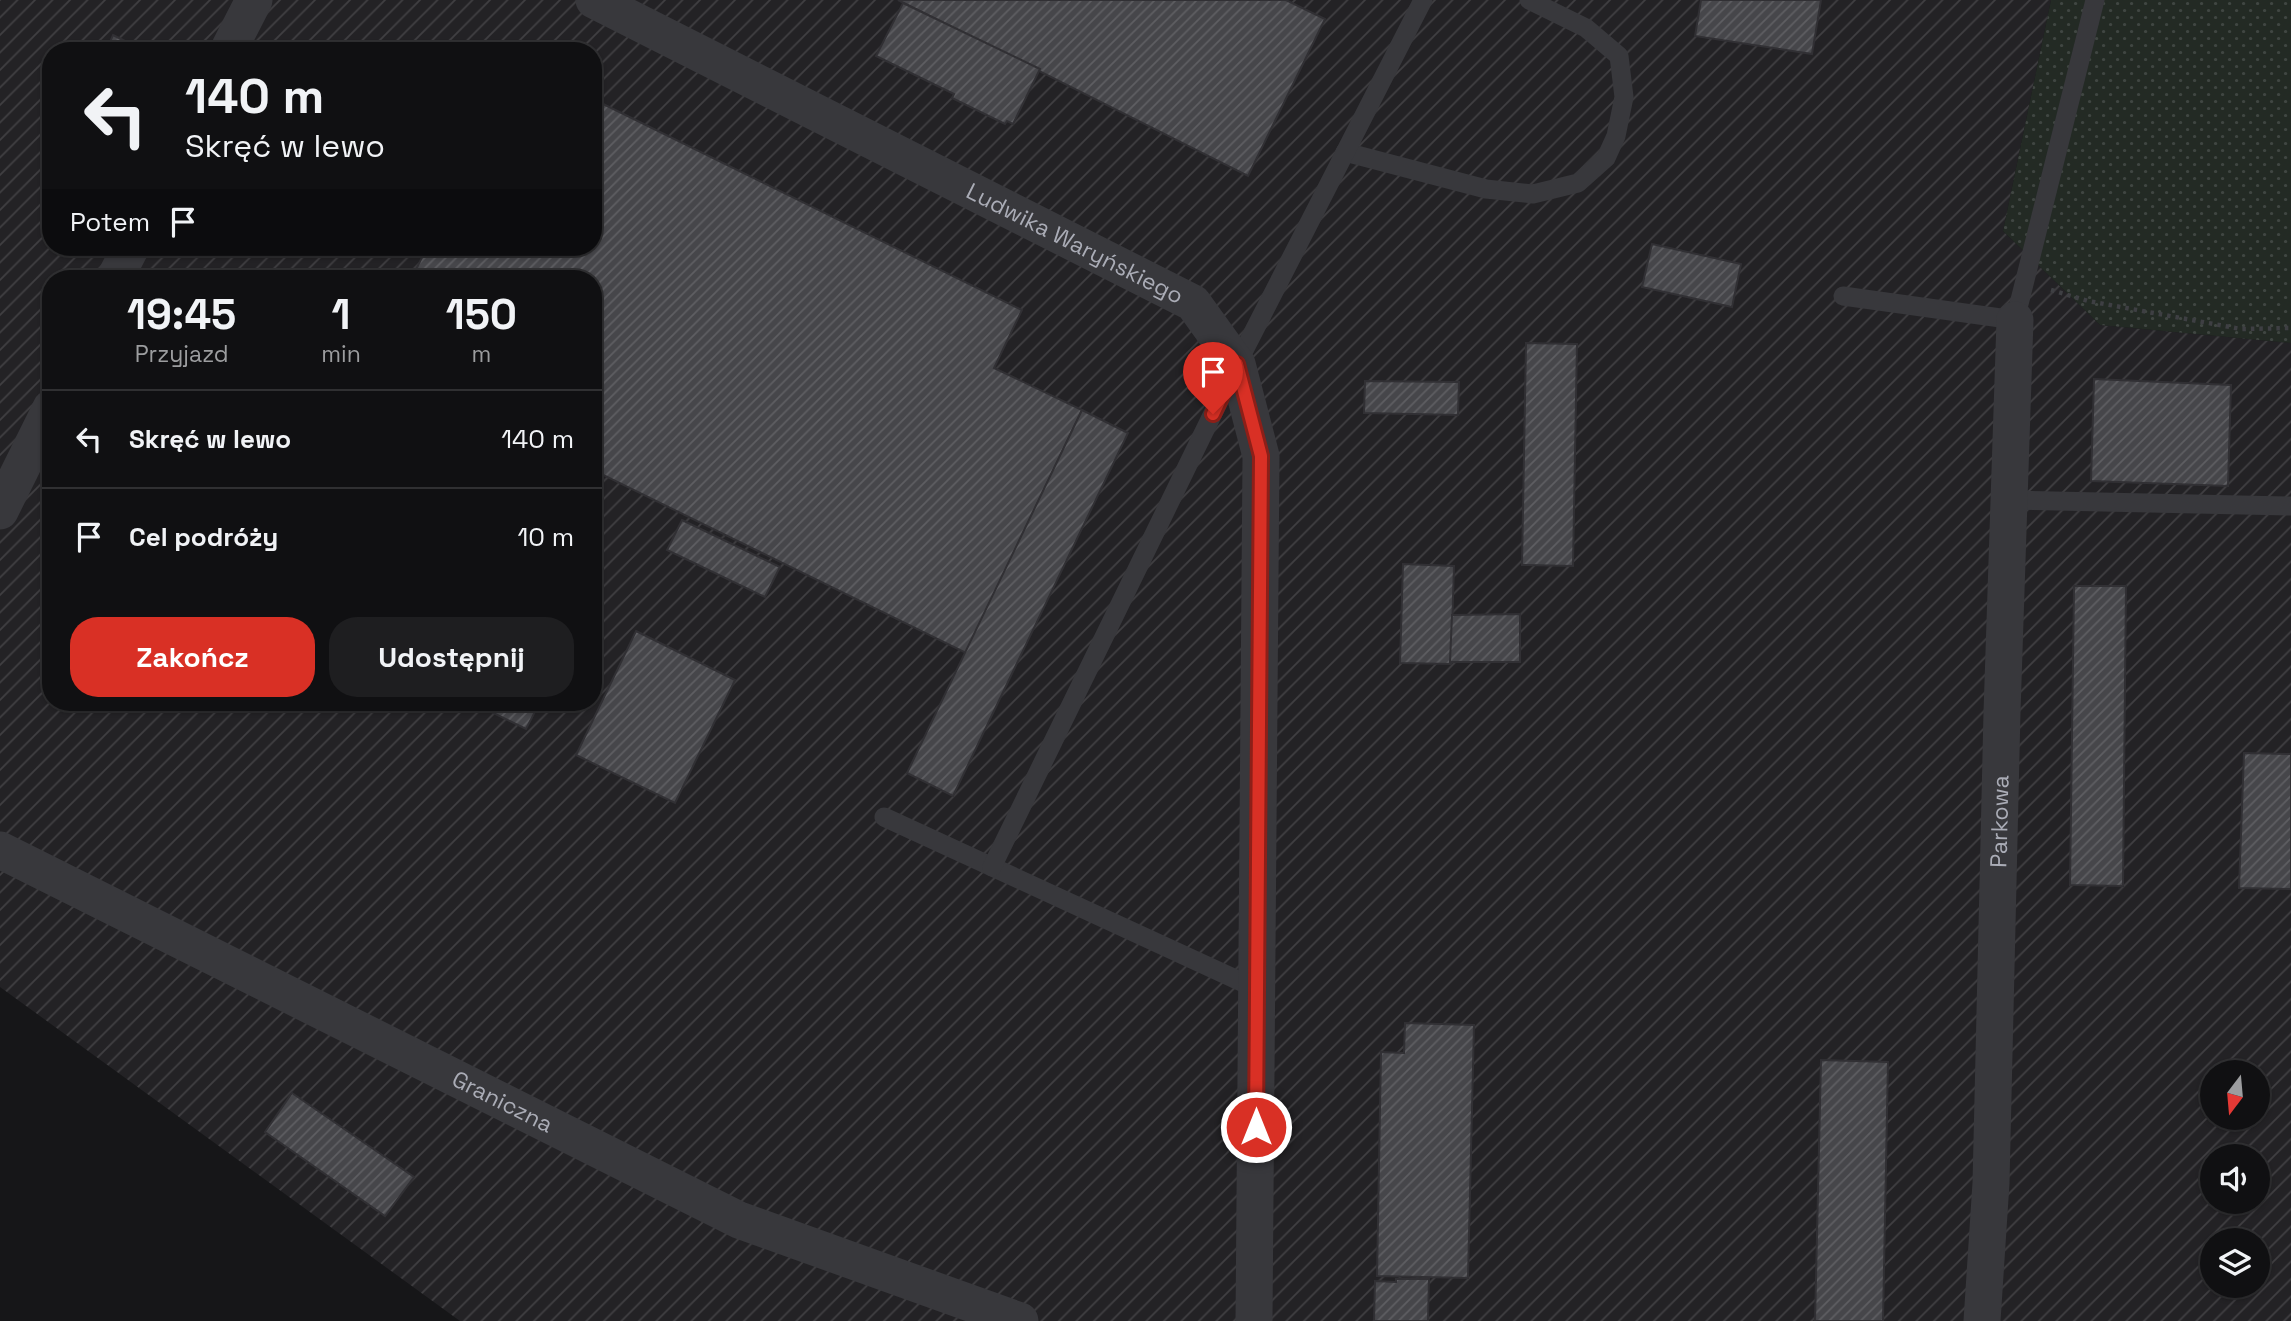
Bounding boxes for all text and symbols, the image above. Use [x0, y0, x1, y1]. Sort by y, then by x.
text: 140 m [185, 65, 324, 127]
icon: left [70, 70, 161, 161]
text: Skręć w lewo [185, 126, 385, 166]
street label: Ludwika Waryńskiego [961, 176, 1189, 311]
icon: arrive [164, 203, 202, 241]
text: Potem [70, 205, 150, 239]
text: 19:45 [127, 288, 236, 341]
text: 1 [331, 288, 350, 341]
text: 150 [446, 288, 517, 341]
text: Przyjazd [135, 339, 229, 369]
text: min [321, 339, 361, 369]
text: m [471, 339, 491, 369]
pin [1183, 342, 1243, 414]
icon: arrive [1194, 353, 1232, 391]
icon: left [70, 420, 108, 458]
text: Skręć w lewo [129, 422, 291, 456]
text: 140 m [501, 422, 574, 456]
icon: arrive [70, 518, 108, 556]
text: Cel podróży [129, 520, 278, 554]
text: 10 m [517, 520, 574, 554]
button: Zakończ [70, 617, 315, 697]
button: Udostępnij [329, 617, 574, 697]
street label: Parkowa [1983, 775, 2016, 868]
north arrow [2200, 1060, 2270, 1130]
map controls [2200, 1060, 2270, 1298]
street label: Graniczna [447, 1064, 558, 1139]
position arrow [1219, 1090, 1293, 1164]
button: sound [2200, 1144, 2270, 1214]
button: layers [2200, 1228, 2270, 1298]

